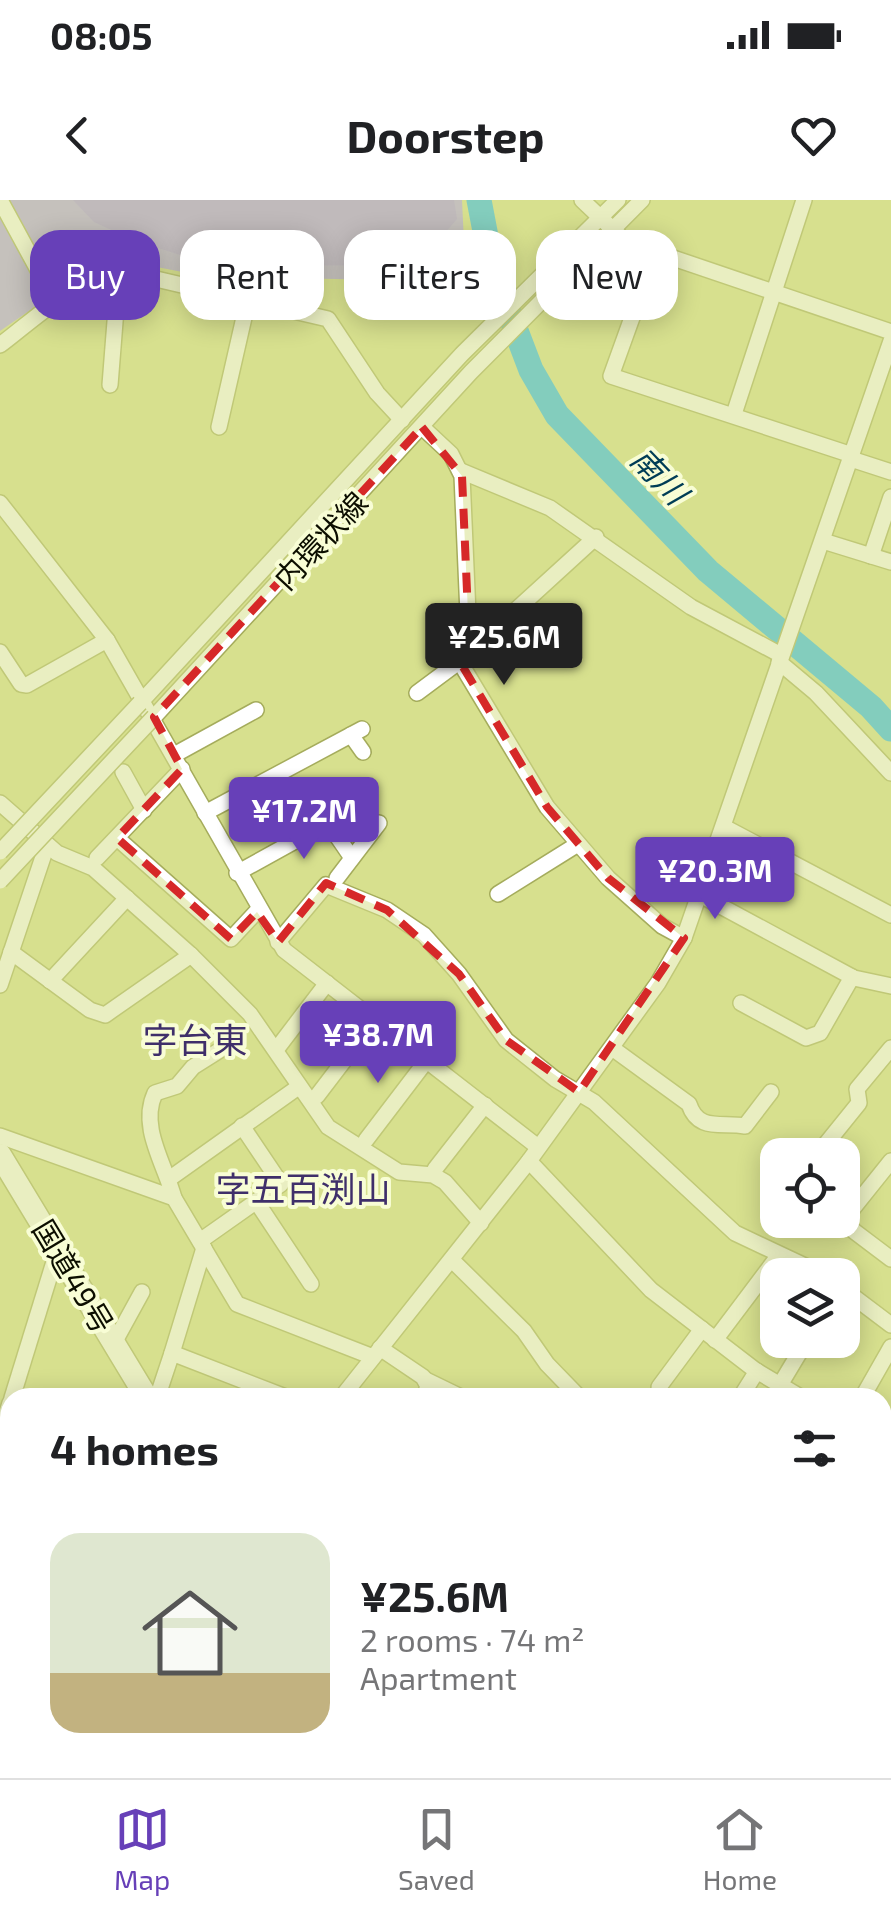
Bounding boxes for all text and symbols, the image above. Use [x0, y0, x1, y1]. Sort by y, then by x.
text: 08:05 [50, 12, 152, 58]
icon: back [50, 108, 105, 163]
text: Doorstep [347, 108, 544, 162]
icon: heart [786, 108, 841, 163]
chip: Buy [30, 230, 160, 320]
chip: Rent [180, 230, 324, 320]
chip: Filters [344, 230, 516, 320]
chip: New [536, 230, 678, 320]
water label: 南川 [624, 439, 698, 513]
street label: 内環状線 [266, 484, 374, 596]
pin: ¥25.6M [423, 603, 585, 688]
text: ¥25.6M [447, 616, 561, 654]
pin: ¥17.2M [223, 777, 385, 862]
text: ¥17.2M [251, 790, 357, 828]
pin: ¥20.3M [634, 837, 796, 922]
text: ¥20.3M [657, 850, 773, 888]
pin: ¥38.7M [297, 1001, 459, 1086]
text: ¥38.7M [322, 1014, 434, 1052]
district label: 字台東 [142, 1018, 248, 1060]
map controls [760, 1138, 860, 1358]
button: locate [760, 1138, 860, 1238]
district label: 字五百渕山 [215, 1167, 391, 1209]
street label: 国道49号 [26, 1213, 122, 1339]
button: layers [760, 1258, 860, 1358]
icon: filters [787, 1421, 842, 1476]
text: 4 homes [50, 1423, 219, 1473]
text: ¥25.6M [360, 1570, 509, 1620]
icon: home [130, 1573, 250, 1693]
text: 2 rooms · 74 m² [360, 1620, 584, 1658]
text: Apartment [360, 1658, 517, 1696]
tab: Map [114, 1802, 170, 1896]
tab: Saved [398, 1802, 475, 1896]
tab: Home [703, 1802, 777, 1896]

